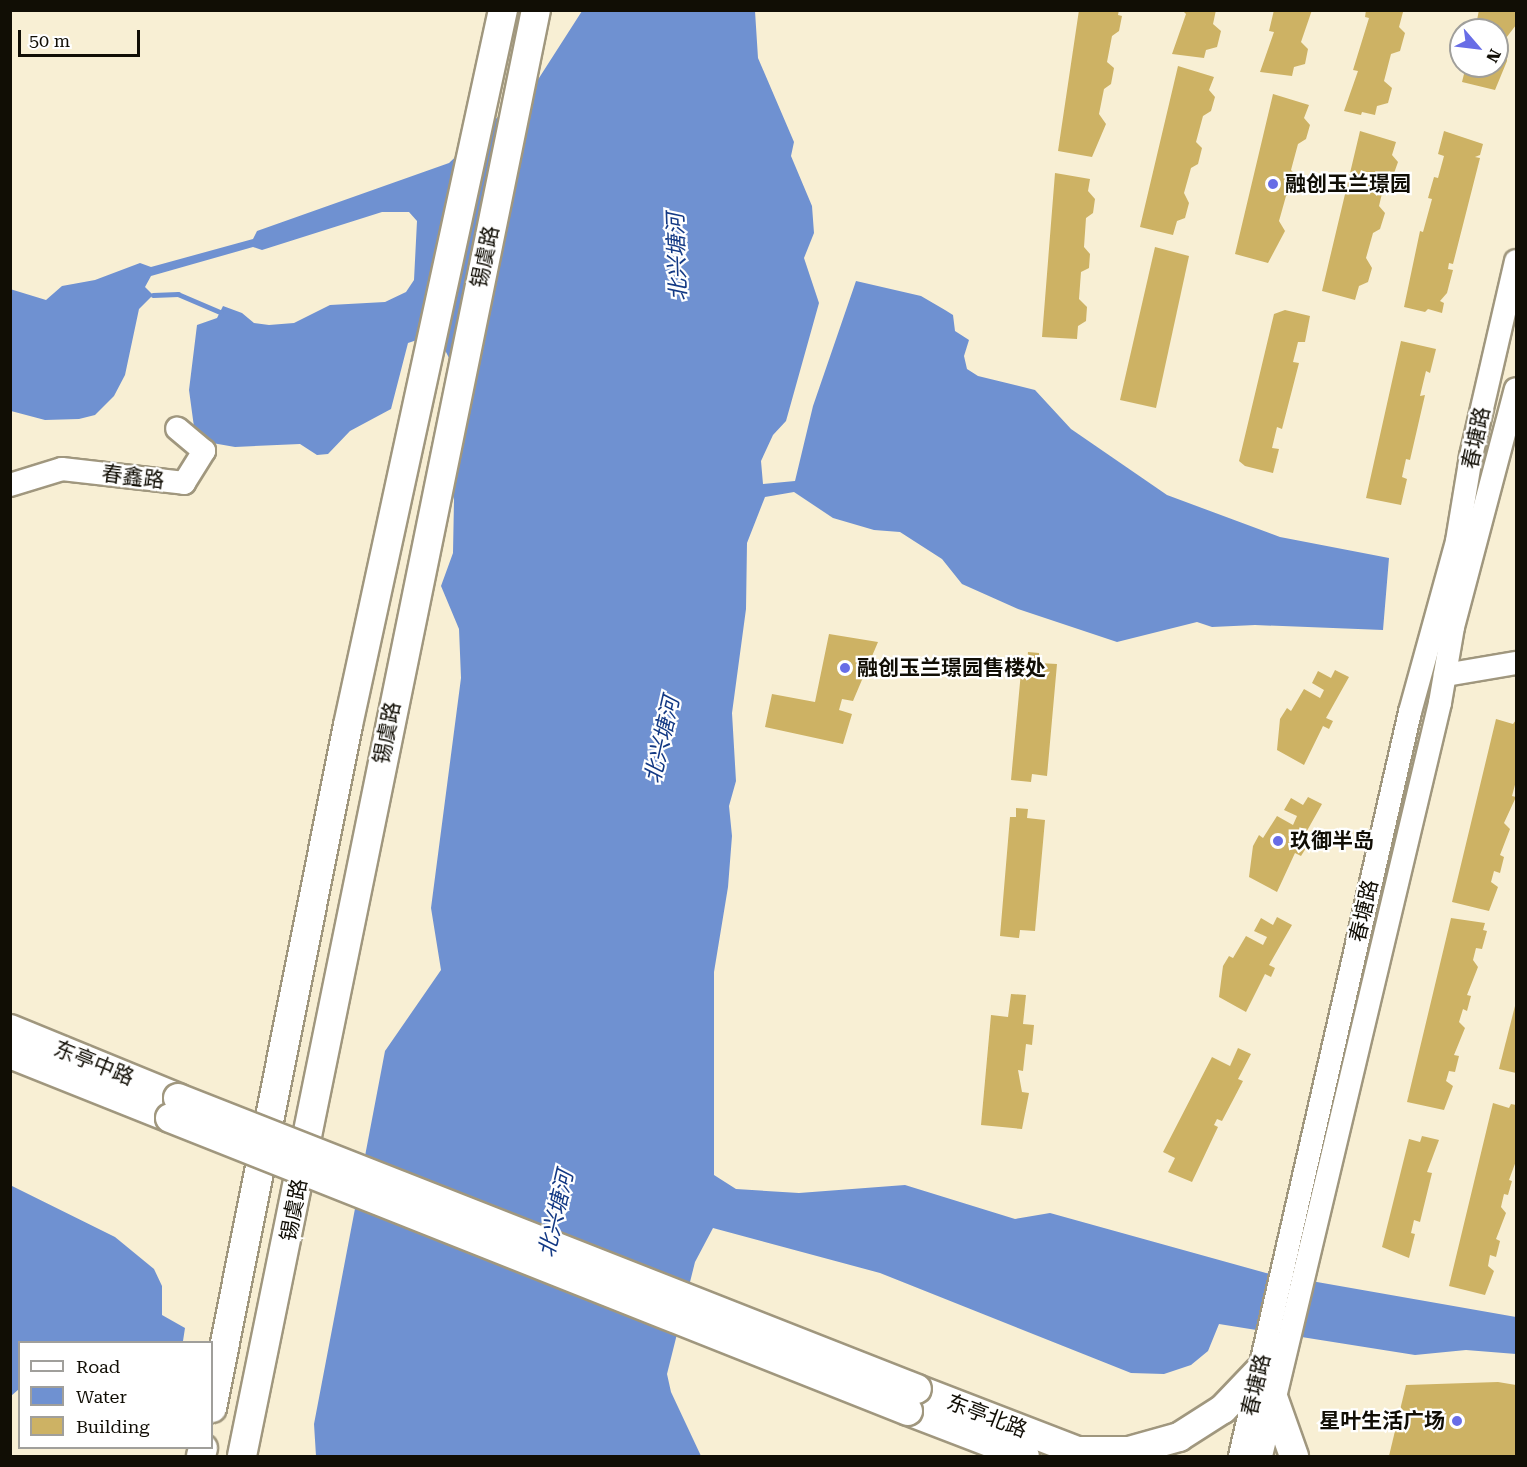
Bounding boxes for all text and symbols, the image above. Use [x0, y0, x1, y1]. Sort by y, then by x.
scale bar [21, 18, 142, 56]
north arrow [1449, 18, 1509, 78]
text: 50 m [29, 30, 70, 51]
text: N [1482, 46, 1505, 66]
place label: 融创玉兰璟园 [1285, 171, 1411, 197]
marker: 融创玉兰璟园 [1266, 177, 1280, 191]
water label: 北兴塘河 [662, 213, 692, 301]
street label: 锡虞路 [466, 224, 504, 290]
street label: 春塘路 [1457, 405, 1495, 471]
street label: 春鑫路 [100, 461, 166, 493]
place label: 融创玉兰璟园售楼处 [857, 655, 1046, 681]
marker: 融创玉兰璟园售楼处 [838, 661, 852, 675]
water label: 北兴塘河 [639, 694, 685, 786]
street label: 锡虞路 [369, 700, 405, 766]
place label: 玖御半岛 [1290, 828, 1374, 854]
marker: 玖御半岛 [1271, 834, 1285, 848]
street label: 春塘路 [1345, 877, 1383, 945]
street label: 东亭中路 [50, 1036, 138, 1090]
water label: 北兴塘河 [533, 1168, 579, 1260]
street label: 锡虞路 [276, 1177, 312, 1243]
legend [18, 1341, 213, 1449]
street label: 春塘路 [1237, 1351, 1275, 1419]
text: Road [76, 1356, 120, 1377]
text: Water [76, 1386, 127, 1407]
street label: 东亭北路 [943, 1389, 1031, 1443]
place label: 星叶生活广场 [1319, 1408, 1445, 1434]
marker: 星叶生活广场 [1450, 1414, 1464, 1428]
text: Building [76, 1416, 150, 1437]

